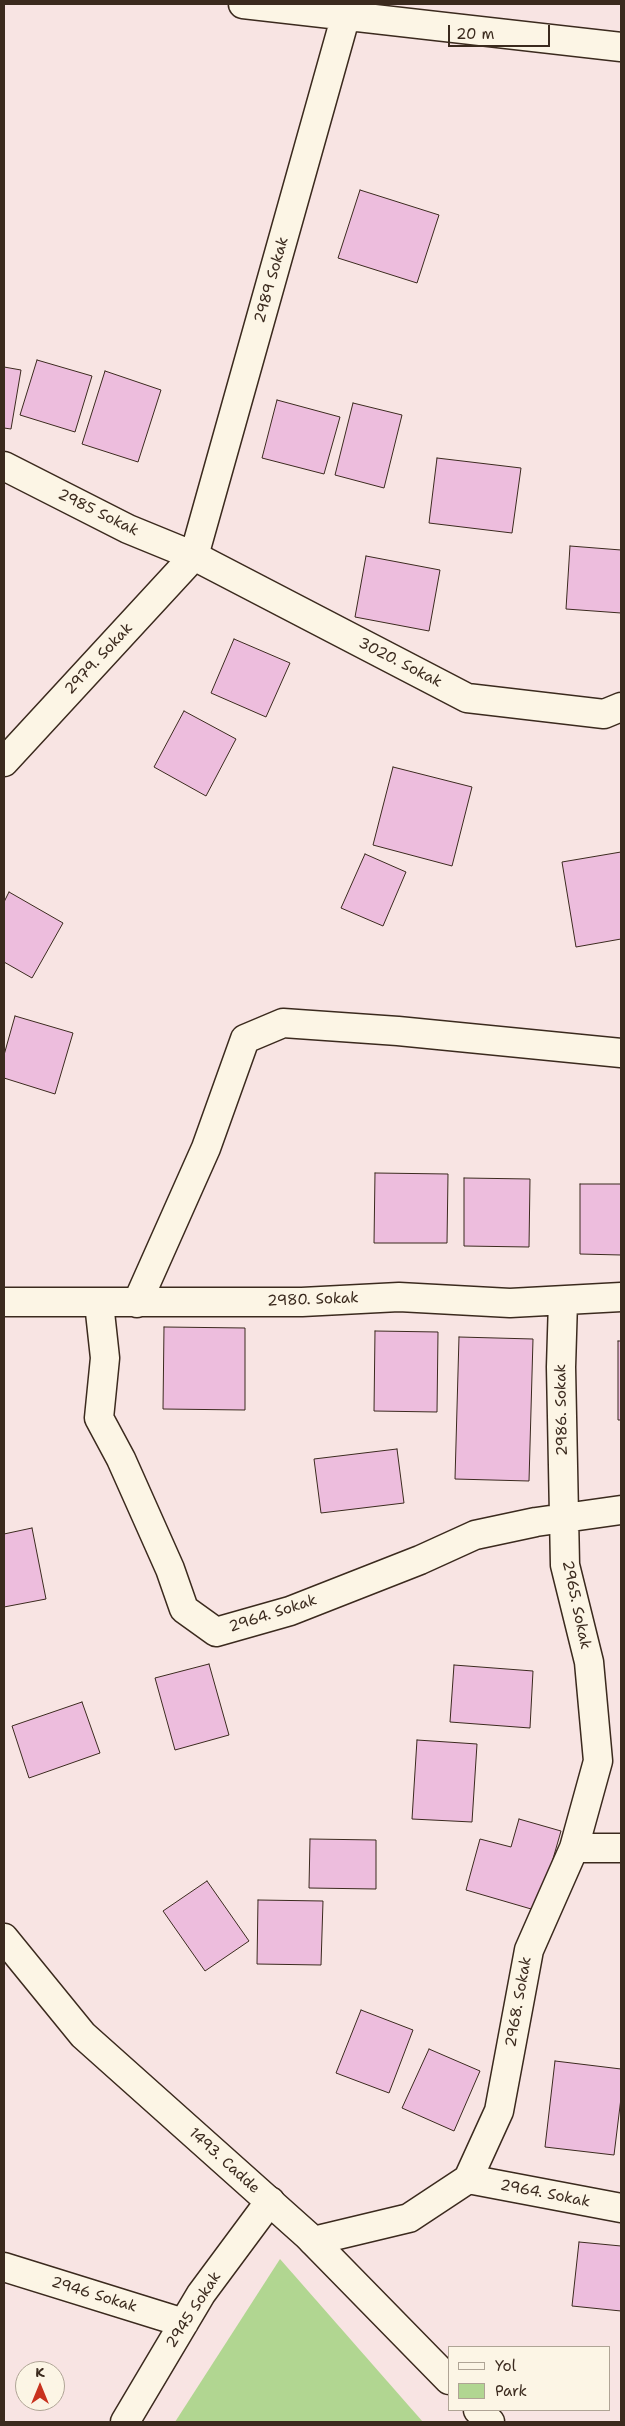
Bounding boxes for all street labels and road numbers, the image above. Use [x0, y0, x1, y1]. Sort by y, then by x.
street label: 2989 Sokak [251, 235, 293, 325]
street label: 2985 Sokak [55, 486, 141, 540]
street label: 2979. Sokak [61, 619, 137, 699]
street label: 3020. Sokak [355, 634, 445, 692]
street label: 2980. Sokak [267, 1289, 359, 1311]
street label: 2986. Sokak [552, 1364, 572, 1456]
street label: 2965. Sokak [558, 1559, 594, 1651]
street label: 2964. Sokak [227, 1591, 319, 1637]
street label: 2968. Sokak [502, 1955, 536, 2049]
street label: 1493. Cadde [185, 2124, 263, 2198]
street label: 2964. Sokak [498, 2176, 592, 2212]
street label: 2945 Sokak [163, 2269, 225, 2351]
street label: 2946 Sokak [49, 2273, 139, 2317]

